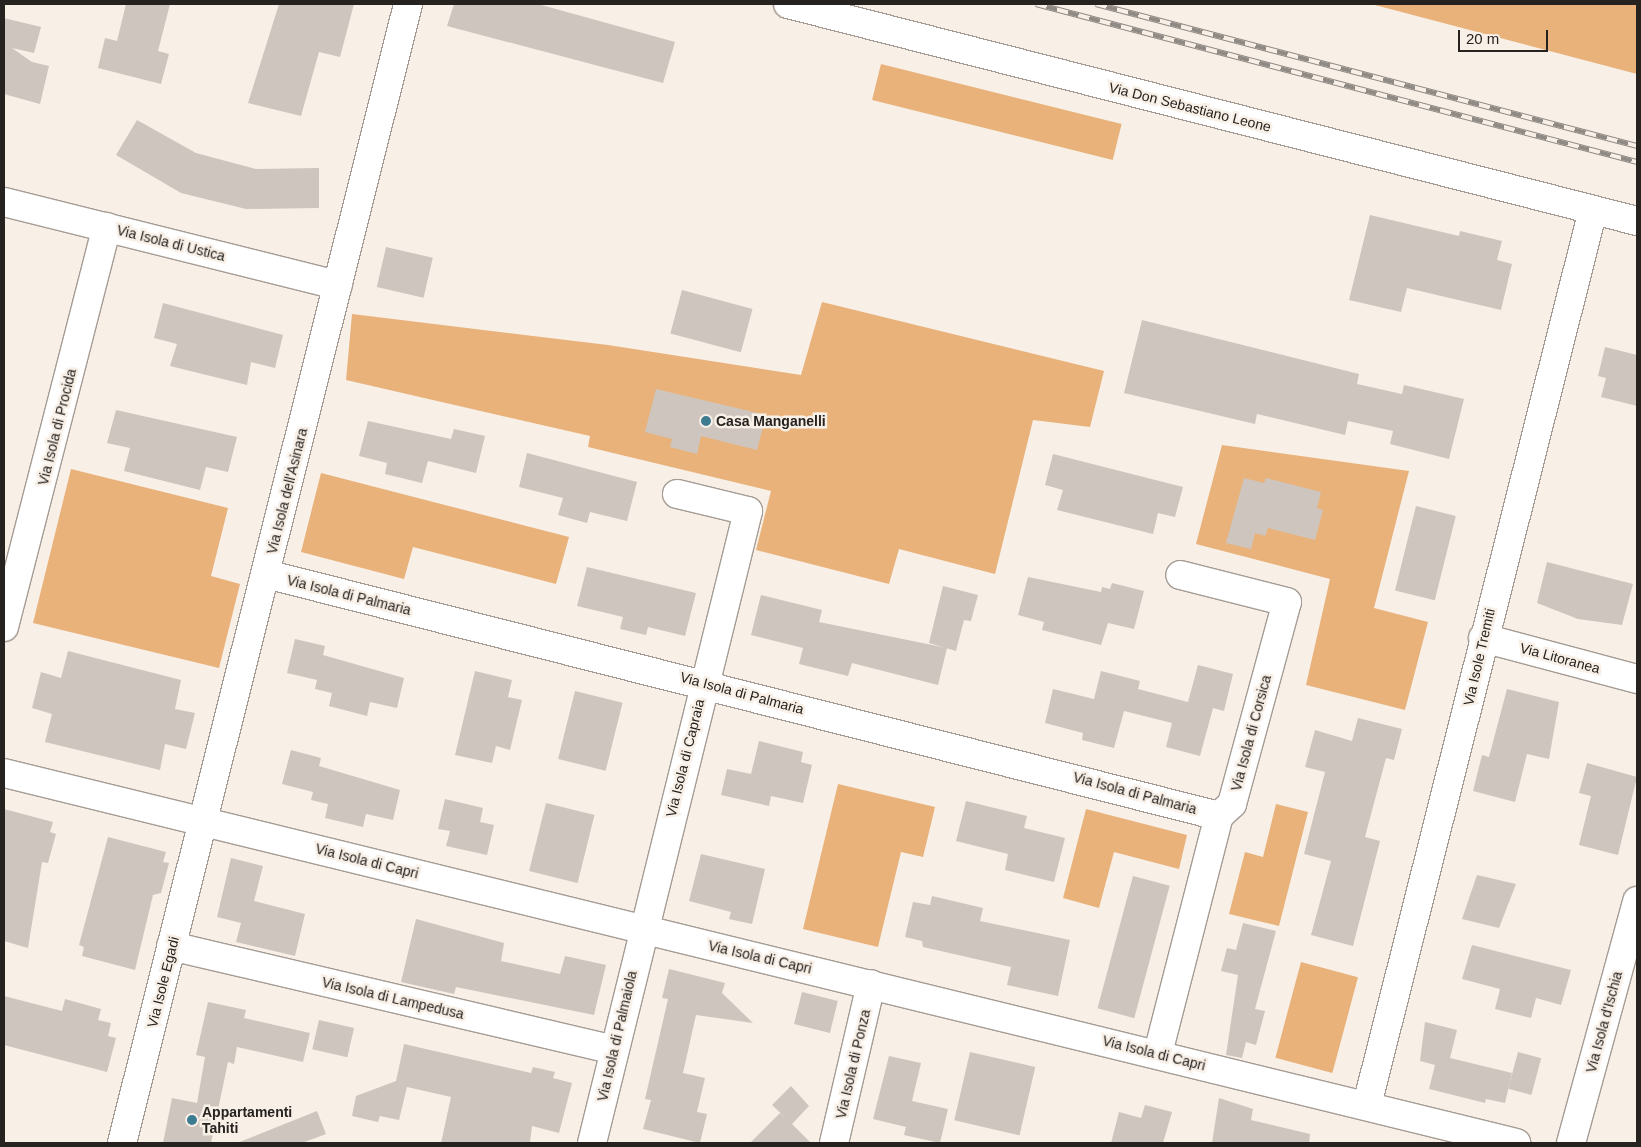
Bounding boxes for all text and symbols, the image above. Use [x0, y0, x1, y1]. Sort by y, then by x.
scale bar [1461, 20, 1551, 52]
text: 20 m [1466, 30, 1499, 47]
street label: Via Don Sebastiano Leone [1107, 79, 1273, 135]
street label: Via Isola di Ustica [115, 221, 227, 265]
street label: Via Isola di Procida [34, 367, 80, 487]
place label: Casa Manganelli [716, 413, 826, 429]
marker: Casa Manganelli [700, 415, 712, 427]
street label: Via Isola dell'Asinara [263, 426, 311, 556]
street label: Via Isola di Palmaria [285, 571, 413, 619]
street label: Via Isole Tremiti [1460, 607, 1498, 707]
street label: Via Litoranea [1518, 639, 1602, 677]
street label: Via Isola di Palmaria [678, 668, 806, 718]
street label: Via Isola di Corsica [1227, 673, 1275, 793]
street label: Via Isola di Capraia [662, 697, 708, 819]
street label: Via Isola di Palmaria [1071, 768, 1199, 818]
street label: Via Isola di Capri [314, 840, 420, 882]
street label: Via Isole Egadi [144, 935, 182, 1029]
street label: Via Isola di Capri [707, 937, 813, 977]
street label: Via Isola di Palmaiola [594, 969, 640, 1103]
street label: Via Isola d'Ischia [1582, 969, 1626, 1075]
street label: Via Isola di Lampedusa [320, 973, 466, 1023]
street label: Via Isola di Ponza [832, 1008, 874, 1120]
street label: Via Isola di Capri [1101, 1032, 1207, 1074]
place label: Appartamenti Tahiti [202, 1104, 292, 1136]
marker: Appartamenti Tahiti [186, 1114, 198, 1126]

